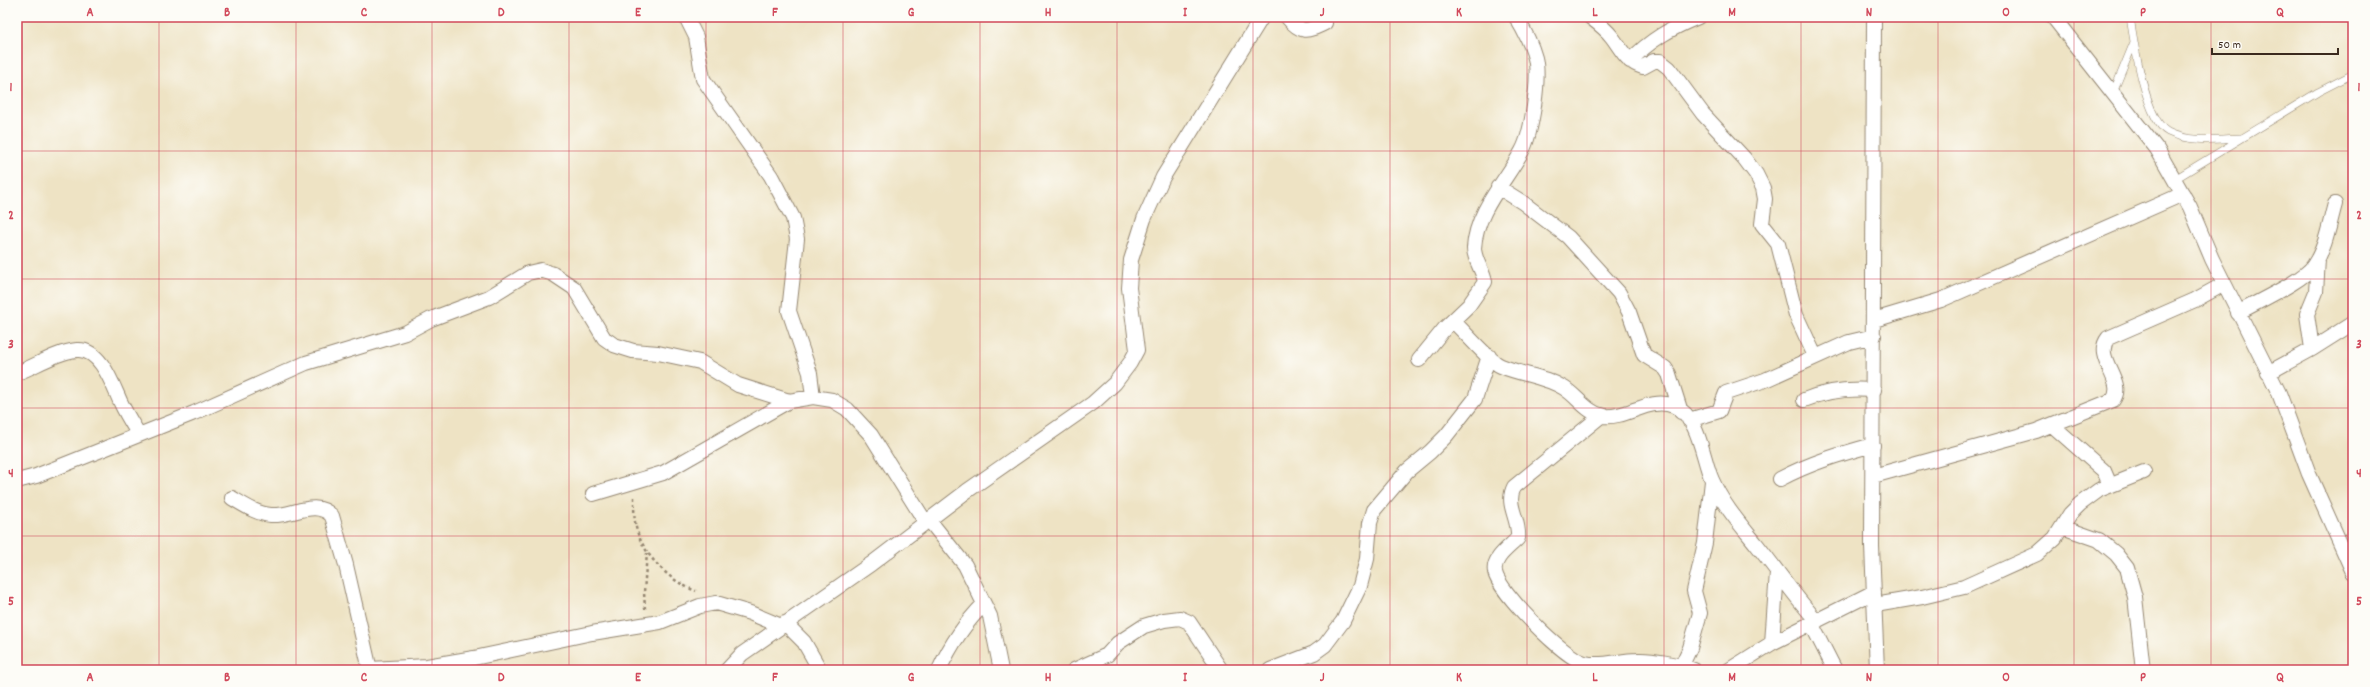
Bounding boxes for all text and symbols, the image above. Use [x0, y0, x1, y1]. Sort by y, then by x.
text: A [86, 4, 94, 23]
text: B [224, 4, 230, 23]
text: C [361, 4, 368, 23]
text: D [498, 4, 505, 23]
text: E [635, 4, 642, 23]
text: F [772, 4, 778, 23]
text: G [908, 4, 915, 23]
text: H [1045, 4, 1052, 23]
text: I [1183, 4, 1188, 23]
text: J [1320, 4, 1325, 23]
text: K [1456, 4, 1462, 23]
text: L [1592, 4, 1598, 23]
text: M [1728, 4, 1736, 23]
text: N [1866, 4, 1872, 23]
text: O [2002, 4, 2010, 23]
text: P [2140, 4, 2146, 23]
text: Q [2276, 4, 2284, 23]
scale bar [2212, 30, 2338, 56]
text: 50 m [2218, 37, 2241, 54]
text: 1 [10, 79, 13, 98]
text: 1 [2358, 79, 2361, 98]
text: 2 [8, 207, 14, 226]
text: 2 [2356, 207, 2362, 226]
text: 3 [8, 336, 14, 355]
text: 3 [2356, 336, 2362, 355]
text: 4 [8, 465, 14, 484]
text: 4 [2356, 465, 2362, 484]
text: 5 [8, 593, 14, 612]
text: 5 [2356, 593, 2362, 612]
text: A [86, 669, 94, 687]
text: B [224, 669, 230, 687]
text: C [361, 669, 368, 687]
text: D [498, 669, 505, 687]
text: E [635, 669, 642, 687]
text: F [772, 669, 778, 687]
text: G [908, 669, 915, 687]
text: H [1045, 669, 1052, 687]
text: I [1183, 669, 1188, 687]
text: J [1320, 669, 1325, 687]
text: K [1456, 669, 1462, 687]
text: L [1592, 669, 1598, 687]
text: M [1728, 669, 1736, 687]
text: N [1866, 669, 1872, 687]
text: O [2002, 669, 2010, 687]
text: P [2140, 669, 2146, 687]
text: Q [2276, 669, 2284, 687]

